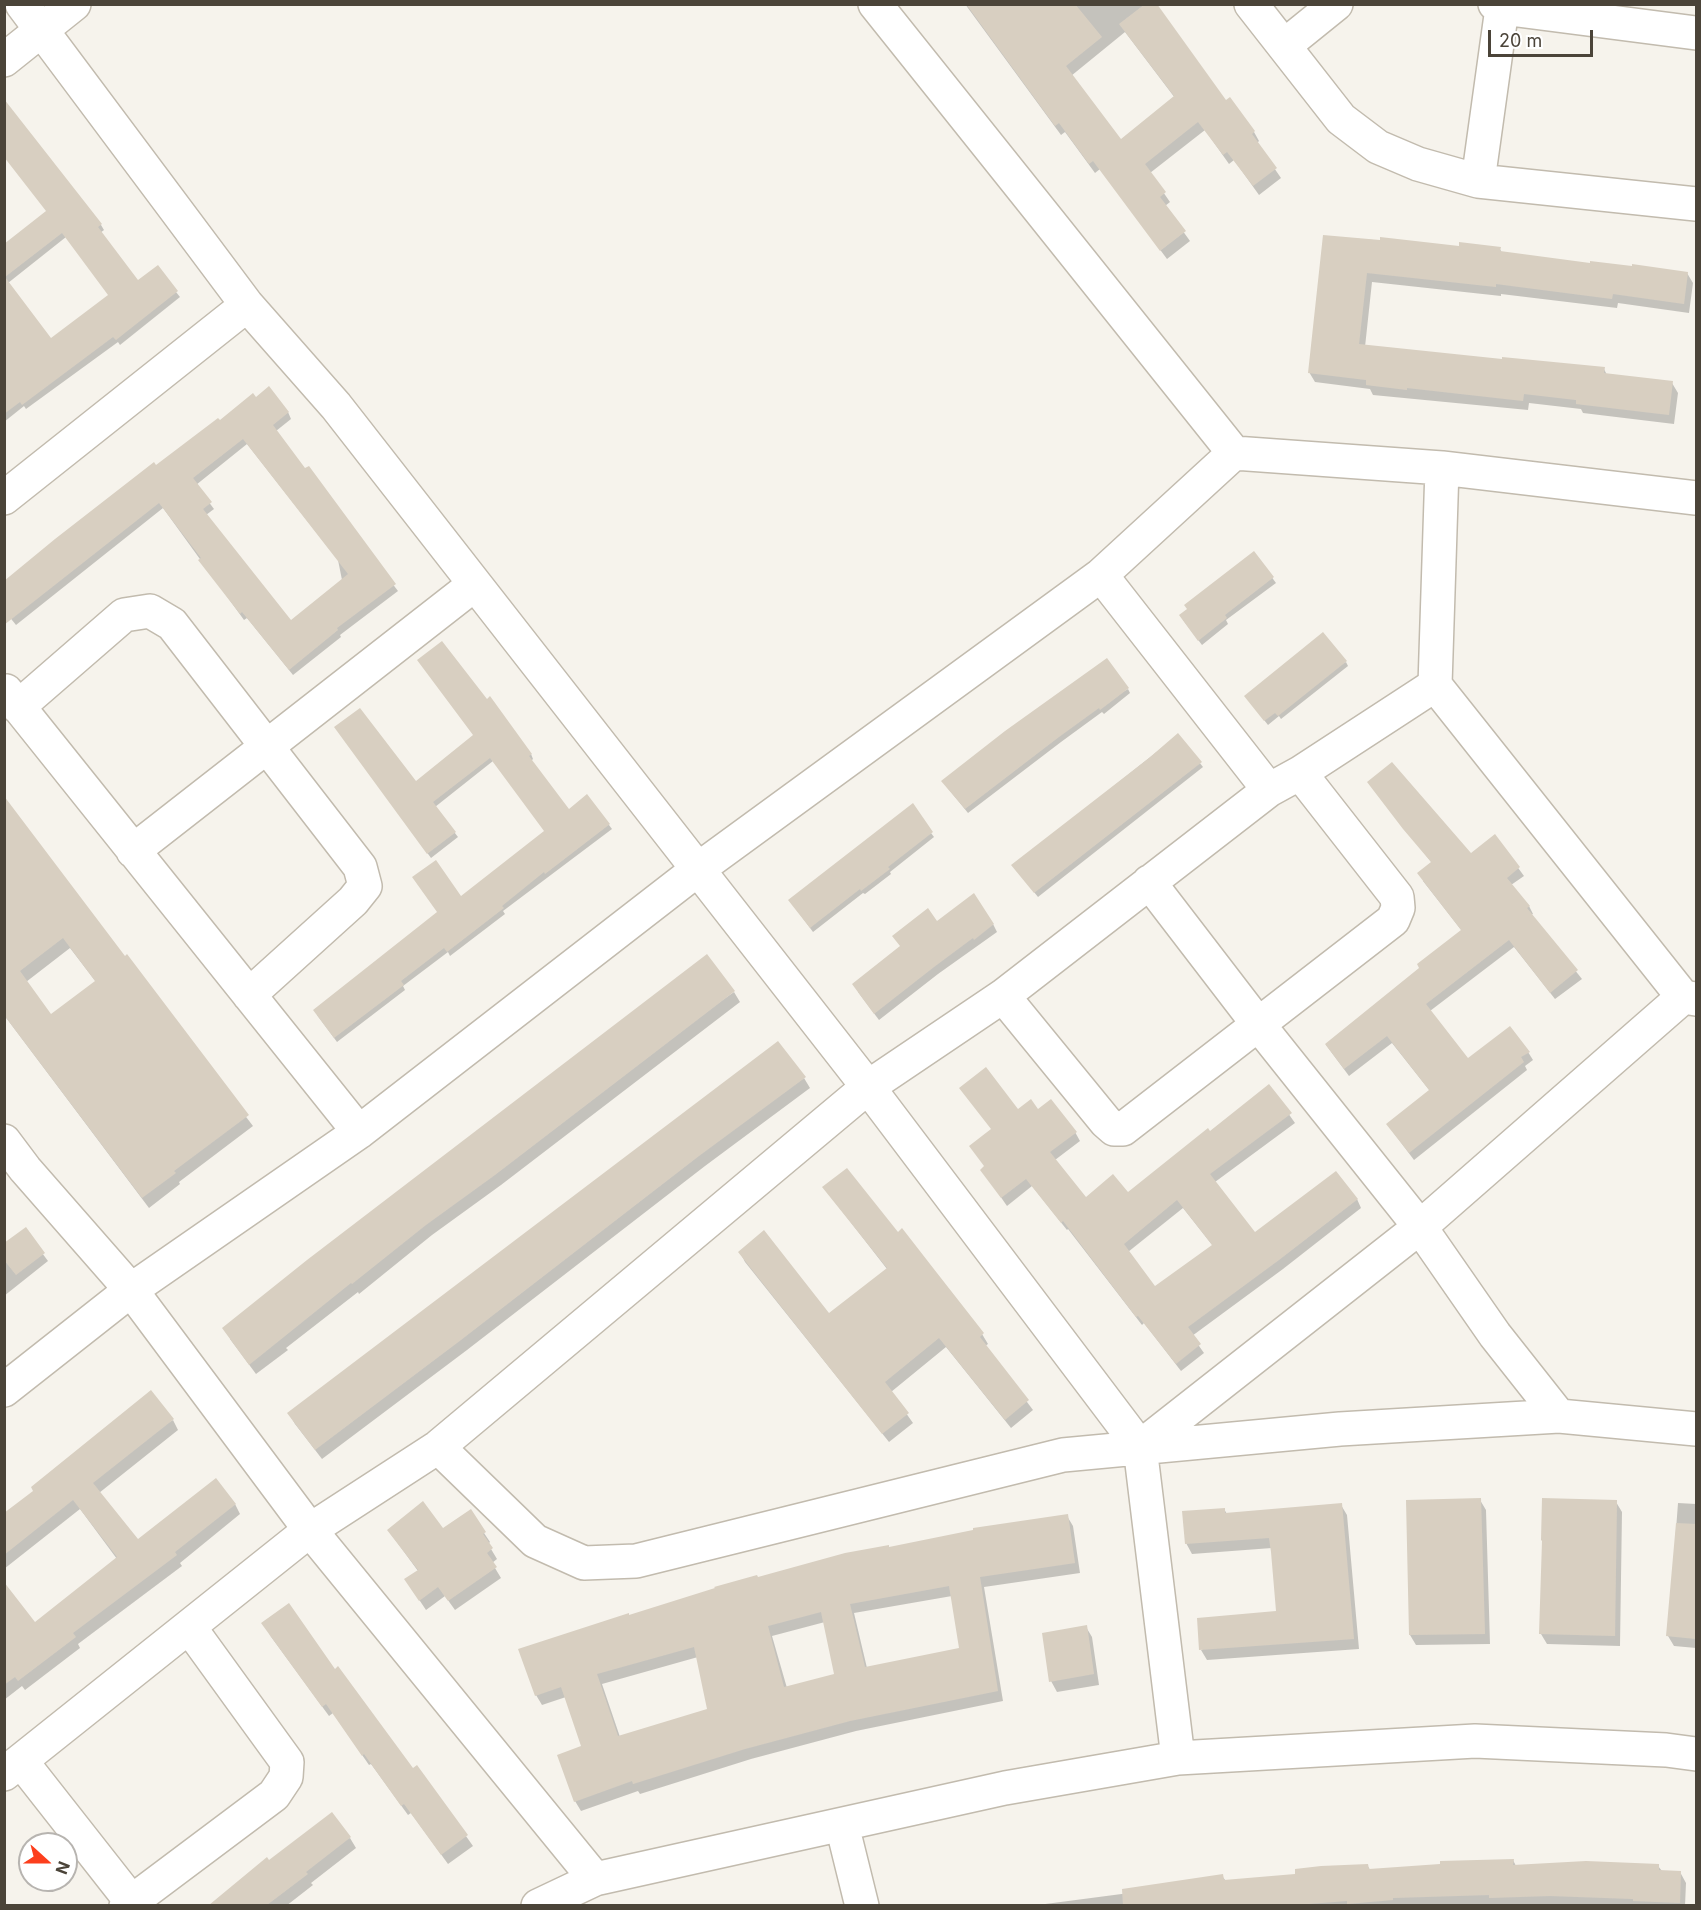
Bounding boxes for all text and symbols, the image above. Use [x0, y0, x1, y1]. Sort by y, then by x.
scale bar [1491, 18, 1596, 56]
text: 20 m [1499, 30, 1542, 51]
north arrow [18, 1832, 78, 1892]
text: N [51, 1858, 74, 1877]

